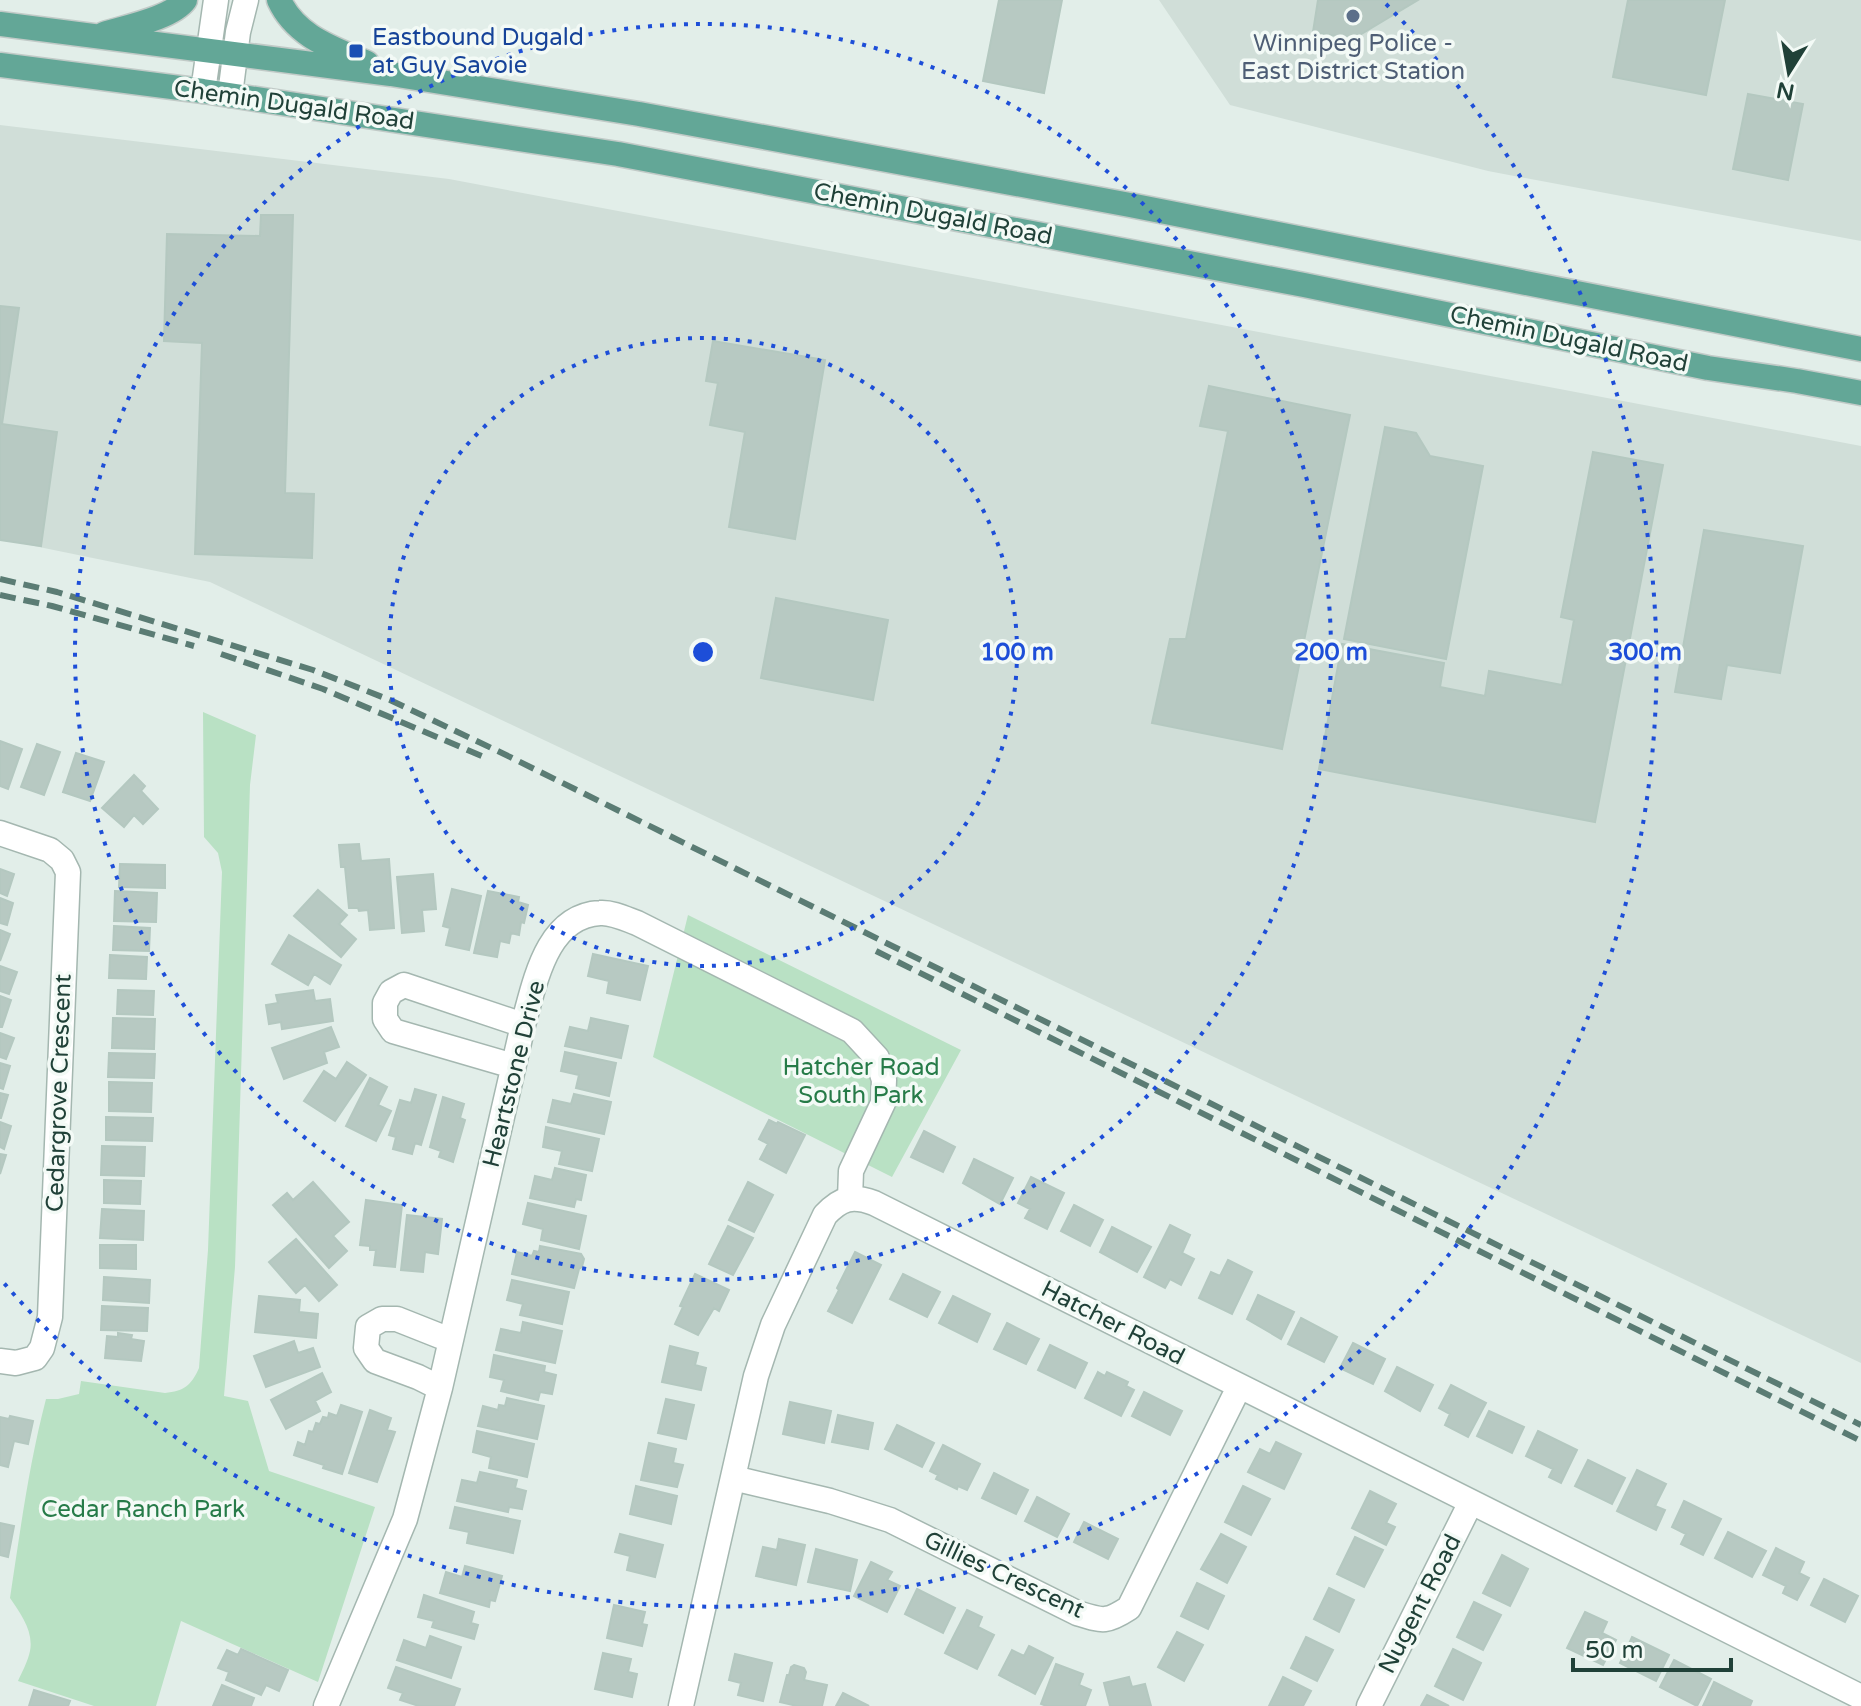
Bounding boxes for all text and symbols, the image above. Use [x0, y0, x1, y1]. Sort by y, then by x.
marker: Winnipeg Police - East District Station [1344, 7, 1362, 25]
place label: Eastbound Dugald at Guy Savoie [372, 23, 584, 80]
place label: Winnipeg Police - East District Station [1241, 29, 1465, 86]
north arrow [1749, 32, 1829, 112]
marker: Eastbound Dugald at Guy Savoie [347, 42, 365, 60]
street label: Chemin Dugald Road [172, 74, 416, 136]
text: N [1774, 76, 1797, 105]
street label: Chemin Dugald Road [811, 177, 1055, 251]
street label: Chemin Dugald Road [1447, 300, 1691, 378]
centre of rings [689, 638, 717, 666]
text: 100 m [980, 638, 1054, 667]
text: 200 m [1294, 638, 1368, 667]
text: 300 m [1608, 638, 1682, 667]
street label: Cedargrove Crescent [40, 973, 78, 1213]
street label: Heartstone Drive [477, 977, 551, 1171]
park label: Hatcher Road South Park [782, 1053, 940, 1110]
street label: Hatcher Road [1036, 1274, 1190, 1372]
park label: Cedar Ranch Park [41, 1495, 245, 1524]
street label: Gillies Crescent [919, 1525, 1089, 1625]
street label: Nugent Road [1372, 1530, 1468, 1678]
scale bar [1573, 1622, 1731, 1672]
text: 50 m [1585, 1636, 1643, 1665]

